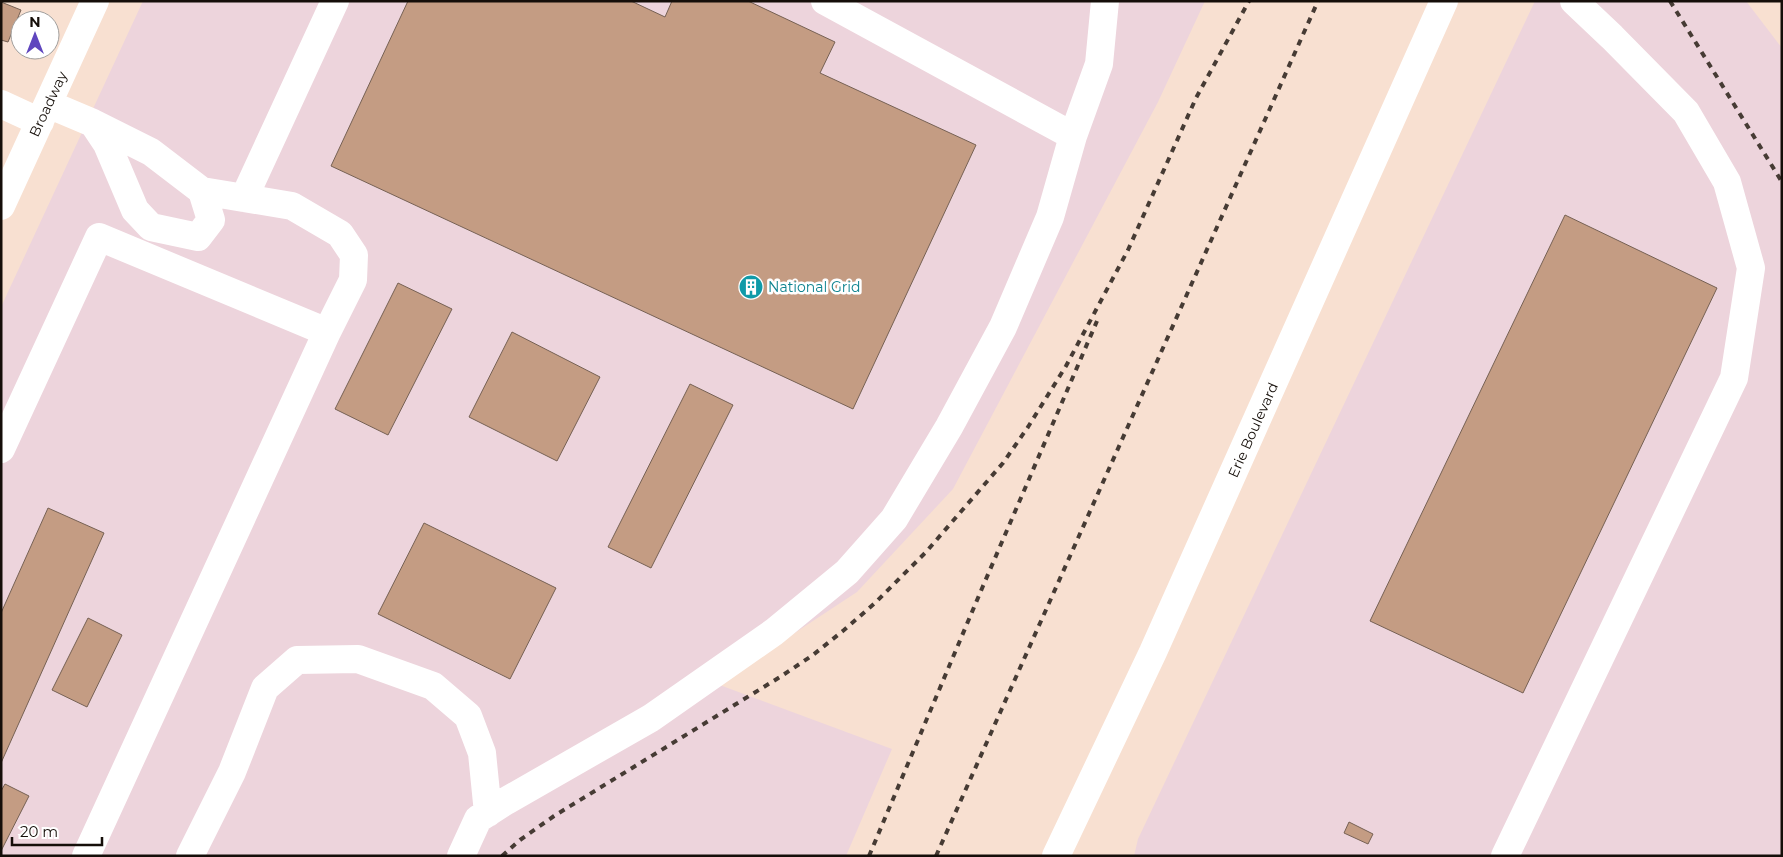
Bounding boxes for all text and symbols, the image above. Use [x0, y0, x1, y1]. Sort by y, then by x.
north arrow [10, 10, 60, 60]
text: N [29, 13, 41, 31]
street label: Broadway [25, 68, 71, 140]
building icon: National Grid [738, 274, 764, 300]
place label: National Grid [768, 278, 861, 296]
street label: Erie Boulevard [1224, 380, 1282, 480]
scale bar [12, 814, 102, 846]
text: 20 m [20, 822, 58, 841]

